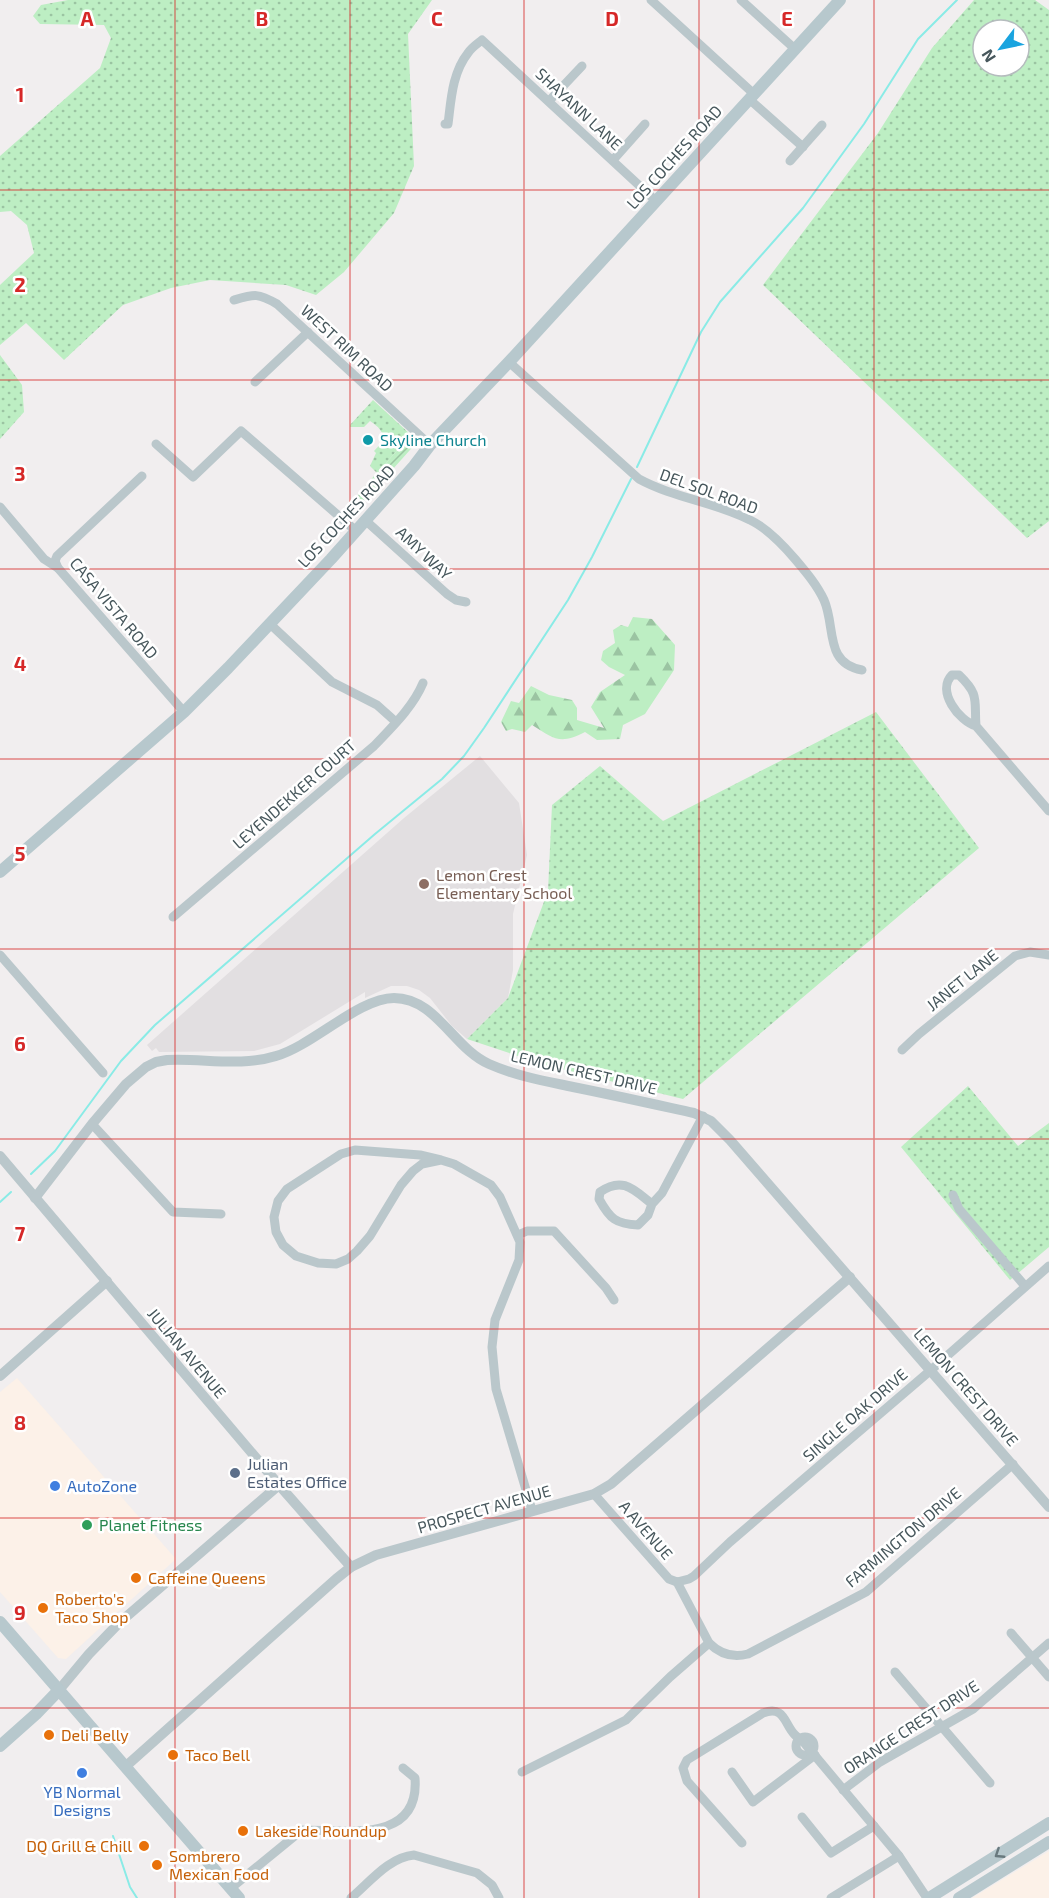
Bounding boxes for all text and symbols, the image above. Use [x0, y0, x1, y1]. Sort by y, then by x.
text: A [80, 6, 94, 30]
text: B [256, 6, 268, 30]
text: C [431, 6, 443, 30]
text: D [605, 6, 619, 30]
text: E [781, 6, 793, 30]
north arrow [971, 18, 1031, 78]
text: N [977, 46, 999, 66]
street label: SHAYANN LANE [532, 64, 627, 154]
text: 1 [16, 82, 24, 106]
street label: LOS COCHES ROAD [622, 101, 725, 213]
text: 2 [14, 272, 26, 296]
street label: WEST RIM ROAD [298, 300, 397, 395]
place label: Skyline Church [380, 430, 487, 449]
marker: Skyline Church [361, 433, 375, 447]
street label: LOS COCHES ROAD [293, 460, 398, 571]
text: 3 [14, 461, 26, 485]
street label: DEL SOL ROAD [657, 464, 761, 517]
street label: AMY WAY [393, 522, 456, 583]
street label: CASA VISTA ROAD [67, 553, 162, 662]
text: 4 [14, 651, 27, 675]
street label: LEYENDEKKER COURT [228, 735, 359, 852]
text: 5 [14, 841, 26, 865]
place label: Lemon Crest Elementary School [436, 865, 572, 902]
marker: Lemon Crest Elementary School [417, 877, 431, 891]
street label: JANET LANE [922, 945, 1001, 1014]
text: 6 [14, 1031, 26, 1055]
street label: LEMON CREST DRIVE [509, 1045, 659, 1098]
text: 7 [15, 1221, 26, 1245]
street label: JULIAN AVENUE [144, 1304, 231, 1402]
street label: LEMON CREST DRIVE [910, 1324, 1023, 1449]
street label: SINGLE OAK DRIVE [799, 1364, 911, 1465]
text: 8 [14, 1410, 26, 1434]
place label: Julian Estates Office [247, 1454, 347, 1491]
marker: Julian Estates Office [228, 1466, 242, 1480]
place label: AutoZone [67, 1476, 137, 1495]
marker: AutoZone [48, 1479, 62, 1493]
street label: PROSPECT AVENUE [415, 1480, 553, 1537]
street label: FARMINGTON DRIVE [841, 1483, 964, 1591]
street label: A AVENUE [616, 1496, 677, 1563]
place label: Planet Fitness [99, 1515, 202, 1534]
marker: Planet Fitness [80, 1518, 94, 1532]
place label: Caffeine Queens [148, 1568, 266, 1588]
marker: Caffeine Queens [129, 1571, 143, 1585]
place label: Roberto's Taco Shop [55, 1589, 129, 1626]
text: 9 [14, 1600, 26, 1624]
marker: Roberto's Taco Shop [36, 1601, 50, 1615]
street label: ORANGE CREST DRIVE [840, 1676, 982, 1777]
place label: Deli Belly [61, 1725, 129, 1744]
marker: Deli Belly [42, 1728, 56, 1742]
place label: Taco Bell [185, 1745, 250, 1764]
marker: Taco Bell [166, 1748, 180, 1762]
marker: YB Normal Designs [75, 1766, 89, 1780]
place label: YB Normal Designs [44, 1782, 121, 1819]
place label: Lakeside Roundup [255, 1821, 387, 1840]
marker: Lakeside Roundup [236, 1824, 250, 1838]
place label: DQ Grill & Chill [26, 1836, 132, 1856]
marker: DQ Grill & Chill [137, 1839, 151, 1853]
place label: Sombrero Mexican Food [169, 1846, 269, 1883]
one-way arrow [995, 1847, 1006, 1858]
marker: Sombrero Mexican Food [150, 1858, 164, 1872]

